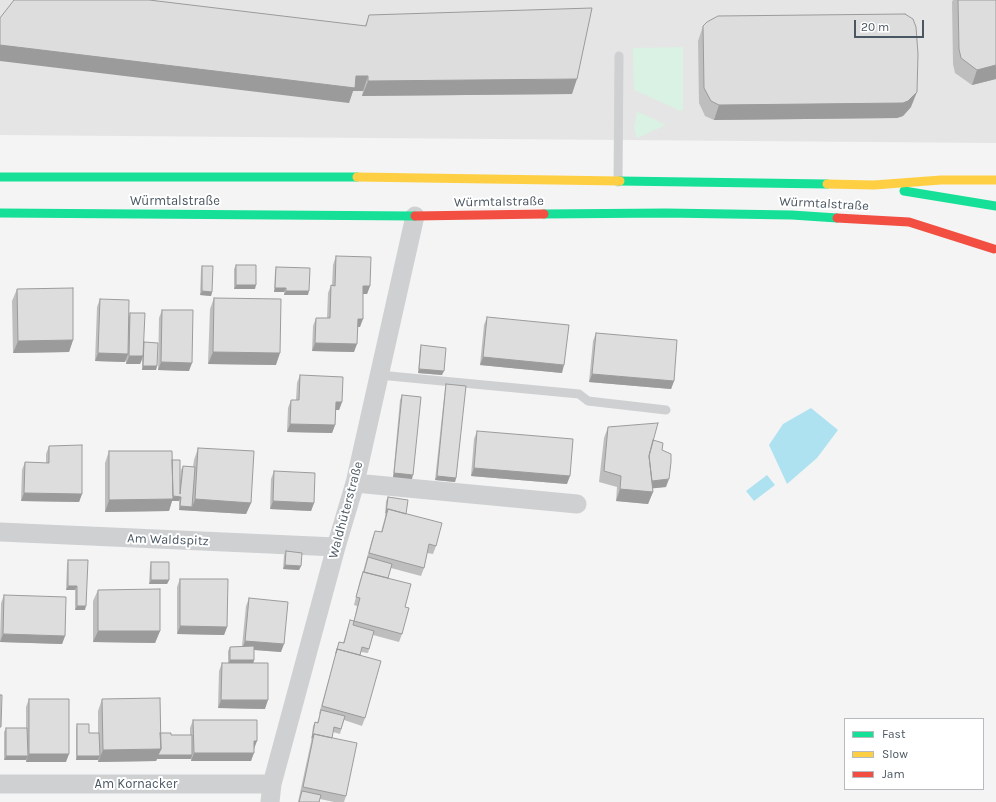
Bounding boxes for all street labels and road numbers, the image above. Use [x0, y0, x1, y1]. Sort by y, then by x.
street label: Würmtalstraße [130, 193, 220, 209]
street label: Würmtalstraße [454, 193, 544, 211]
street label: Würmtalstraße [779, 194, 869, 214]
street label: Waldhüterstraße [326, 460, 366, 560]
street label: Am Waldspitz [127, 531, 209, 549]
street label: Am Kornacker [95, 776, 177, 792]

